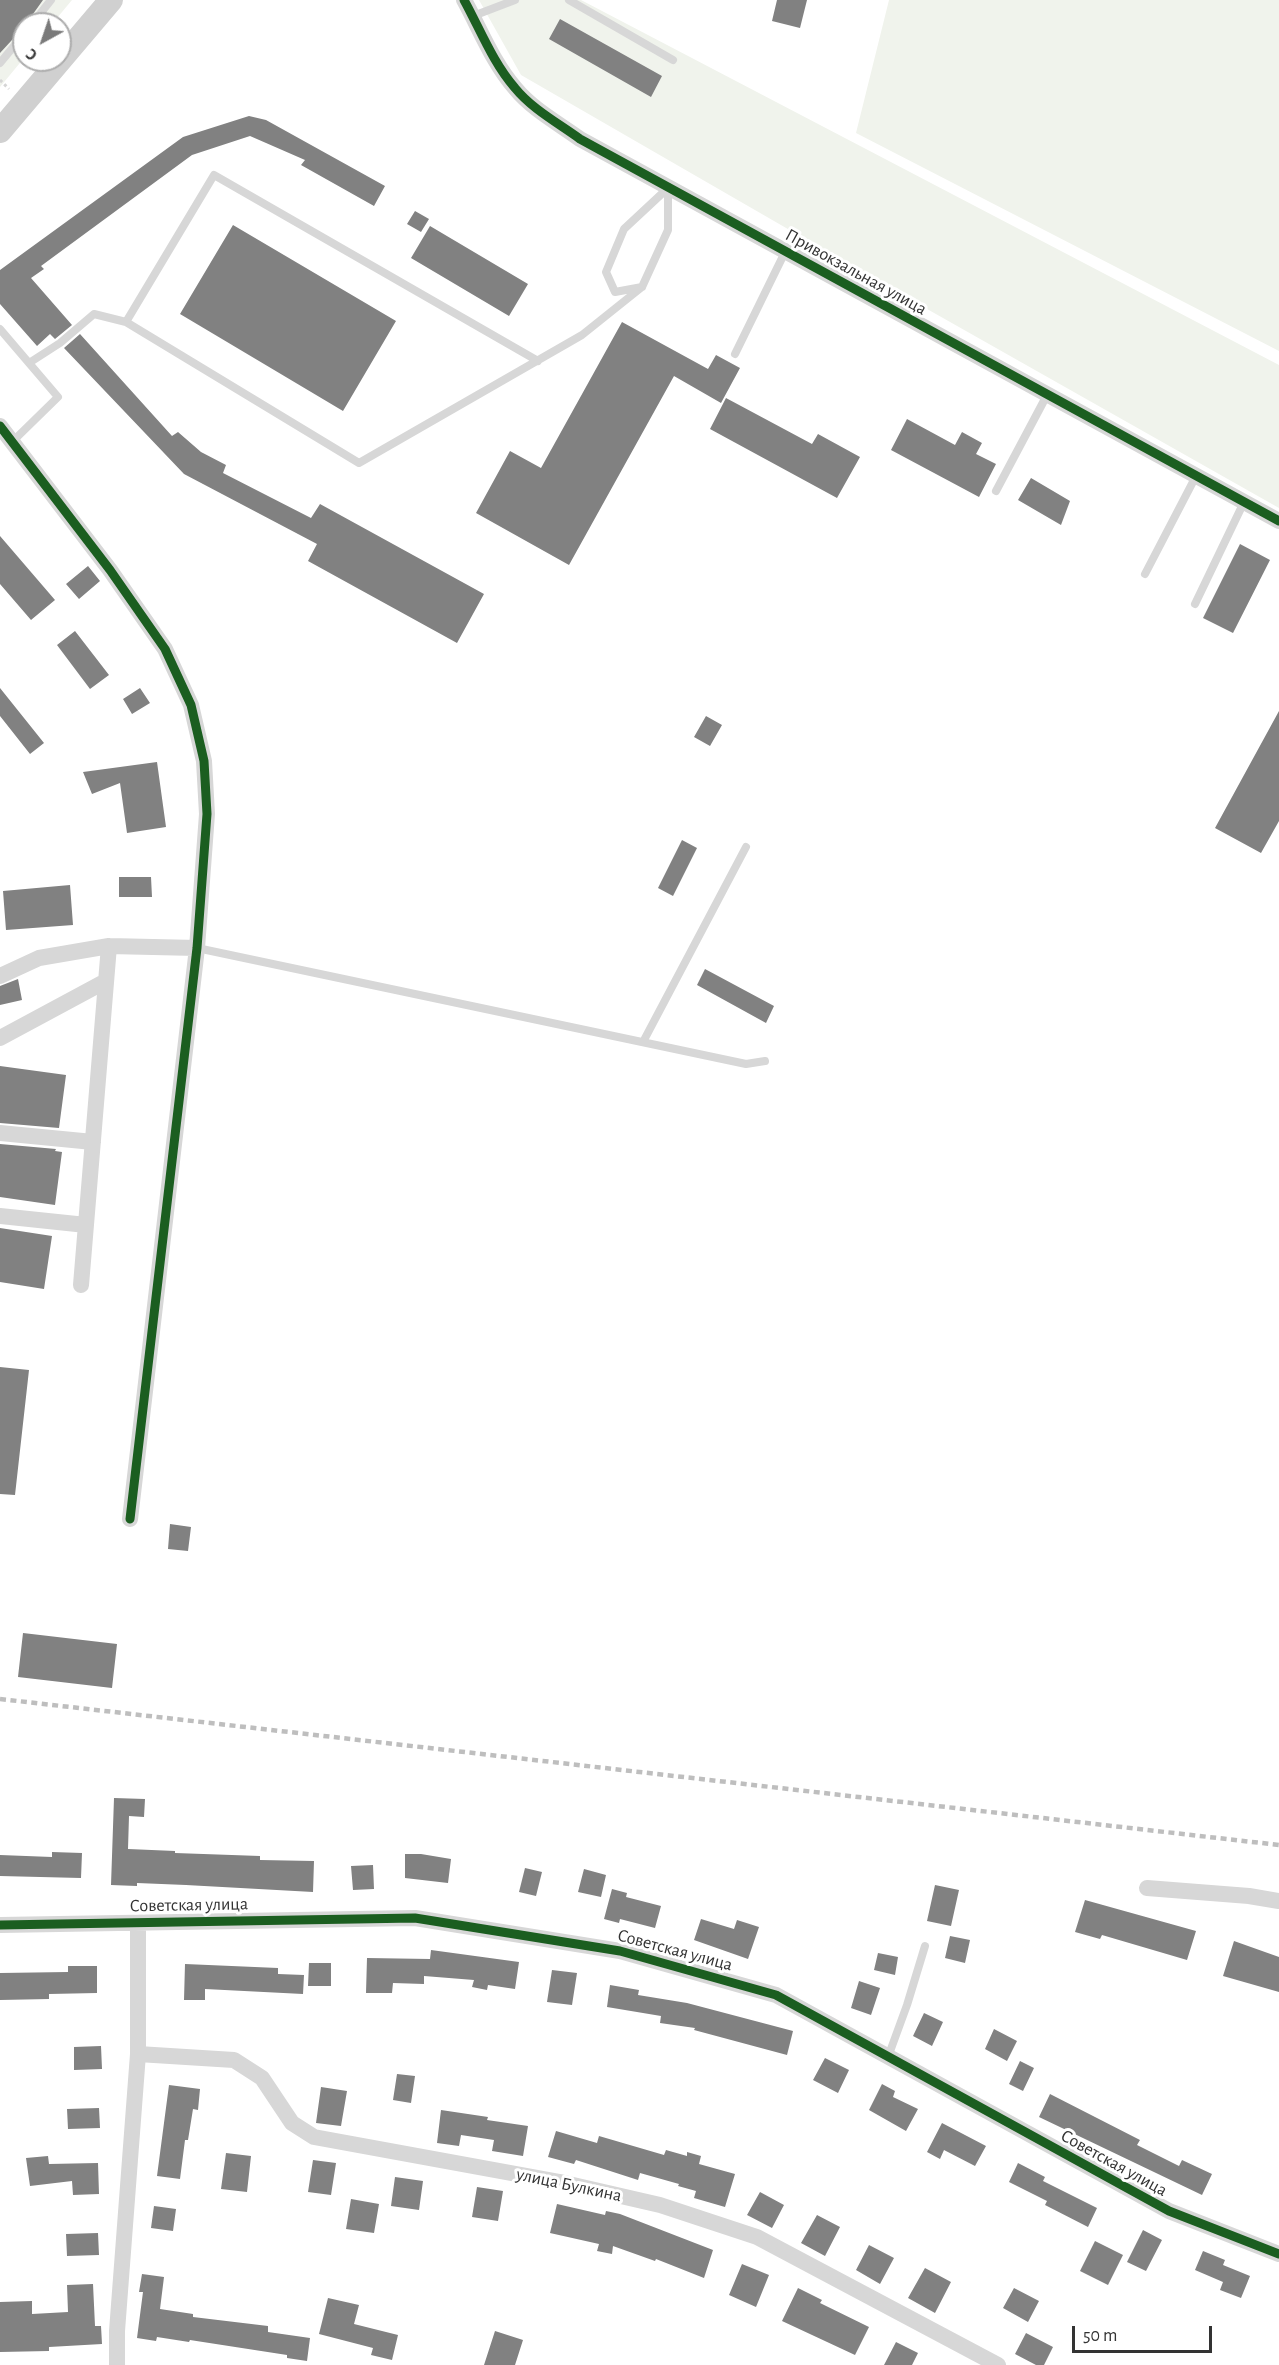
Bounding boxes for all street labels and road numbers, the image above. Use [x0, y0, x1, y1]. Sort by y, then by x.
street label: Привокзальная улица [782, 224, 930, 320]
street label: Советская улица [130, 1893, 248, 1917]
street label: Советская улица [615, 1924, 735, 1976]
street label: Советская улица [1057, 2125, 1171, 2201]
street label: улица Булкина [514, 2163, 624, 2207]

